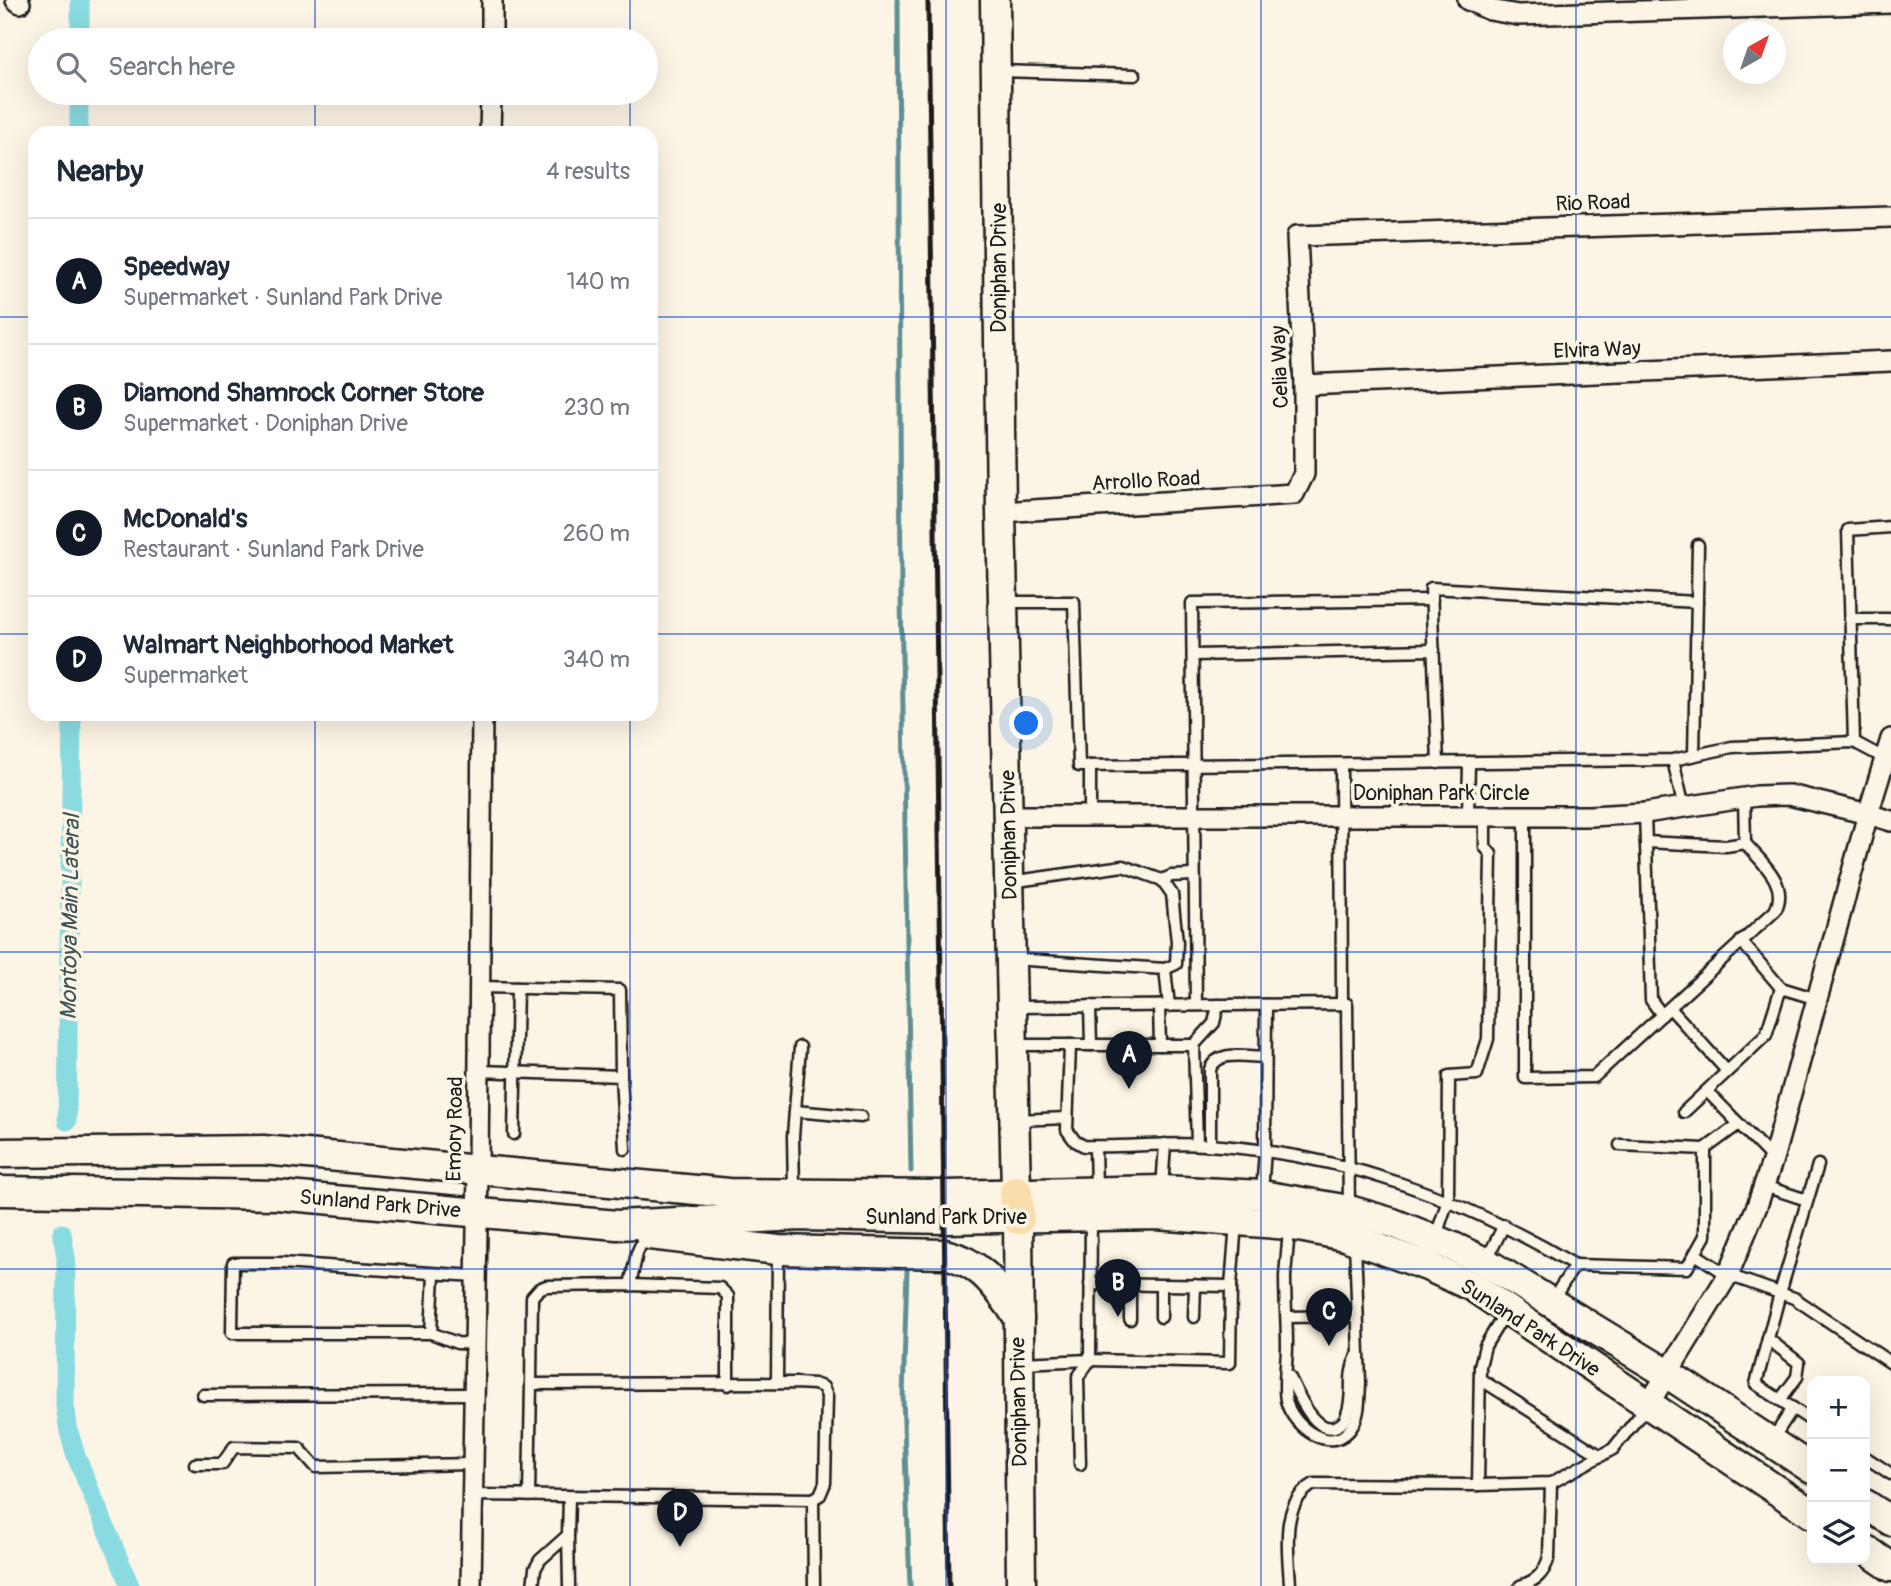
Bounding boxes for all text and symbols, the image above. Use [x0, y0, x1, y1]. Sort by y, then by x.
north arrow [1723, 21, 1786, 84]
search box [28, 28, 658, 105]
icon: search [52, 48, 90, 86]
text: Search here [108, 51, 235, 83]
text: Nearby [56, 153, 143, 190]
text: 4 results [546, 157, 630, 186]
street label: Rio Road [1555, 188, 1631, 218]
street label: Doniphan Drive [986, 202, 1013, 333]
text: Speedway [123, 251, 230, 283]
text: A [72, 267, 86, 296]
text: 140 m [567, 267, 630, 296]
text: Supermarket · Sunland Park Drive [123, 283, 442, 312]
street label: Celia Way [1265, 325, 1295, 409]
street label: Elvira Way [1553, 335, 1641, 365]
text: Diamond Shamrock Corner Store [123, 377, 484, 409]
text: B [72, 393, 86, 422]
text: 230 m [564, 393, 630, 422]
text: Supermarket · Doniphan Drive [123, 409, 408, 438]
street label: Arrollo Road [1091, 465, 1201, 497]
text: McDonald's [123, 503, 247, 535]
text: C [72, 519, 86, 548]
text: 260 m [563, 519, 630, 548]
text: Restaurant · Sunland Park Drive [123, 535, 424, 564]
text: Walmart Neighborhood Market [123, 629, 453, 661]
text: D [72, 645, 86, 674]
text: 340 m [563, 645, 630, 674]
text: Supermarket [123, 661, 248, 690]
your location [1009, 706, 1043, 740]
street label: Doniphan Drive [994, 769, 1024, 900]
street label: Doniphan Park Circle [1353, 780, 1530, 807]
water label: Montoya Main Lateral [54, 811, 86, 1020]
pin: A [1106, 1031, 1152, 1089]
street label: Emory Road [441, 1076, 469, 1182]
street label: Sunland Park Drive [298, 1184, 462, 1225]
street label: Sunland Park Drive [865, 1204, 1028, 1231]
pin: B [1095, 1259, 1141, 1317]
street label: Sunland Park Drive [1455, 1273, 1606, 1384]
pin: C [1306, 1288, 1352, 1346]
street label: Doniphan Drive [1004, 1336, 1034, 1467]
map controls [1807, 1376, 1870, 1565]
button: + [1807, 1376, 1870, 1439]
button: − [1807, 1439, 1870, 1502]
pin: D [657, 1489, 703, 1547]
button: layers [1807, 1502, 1870, 1565]

